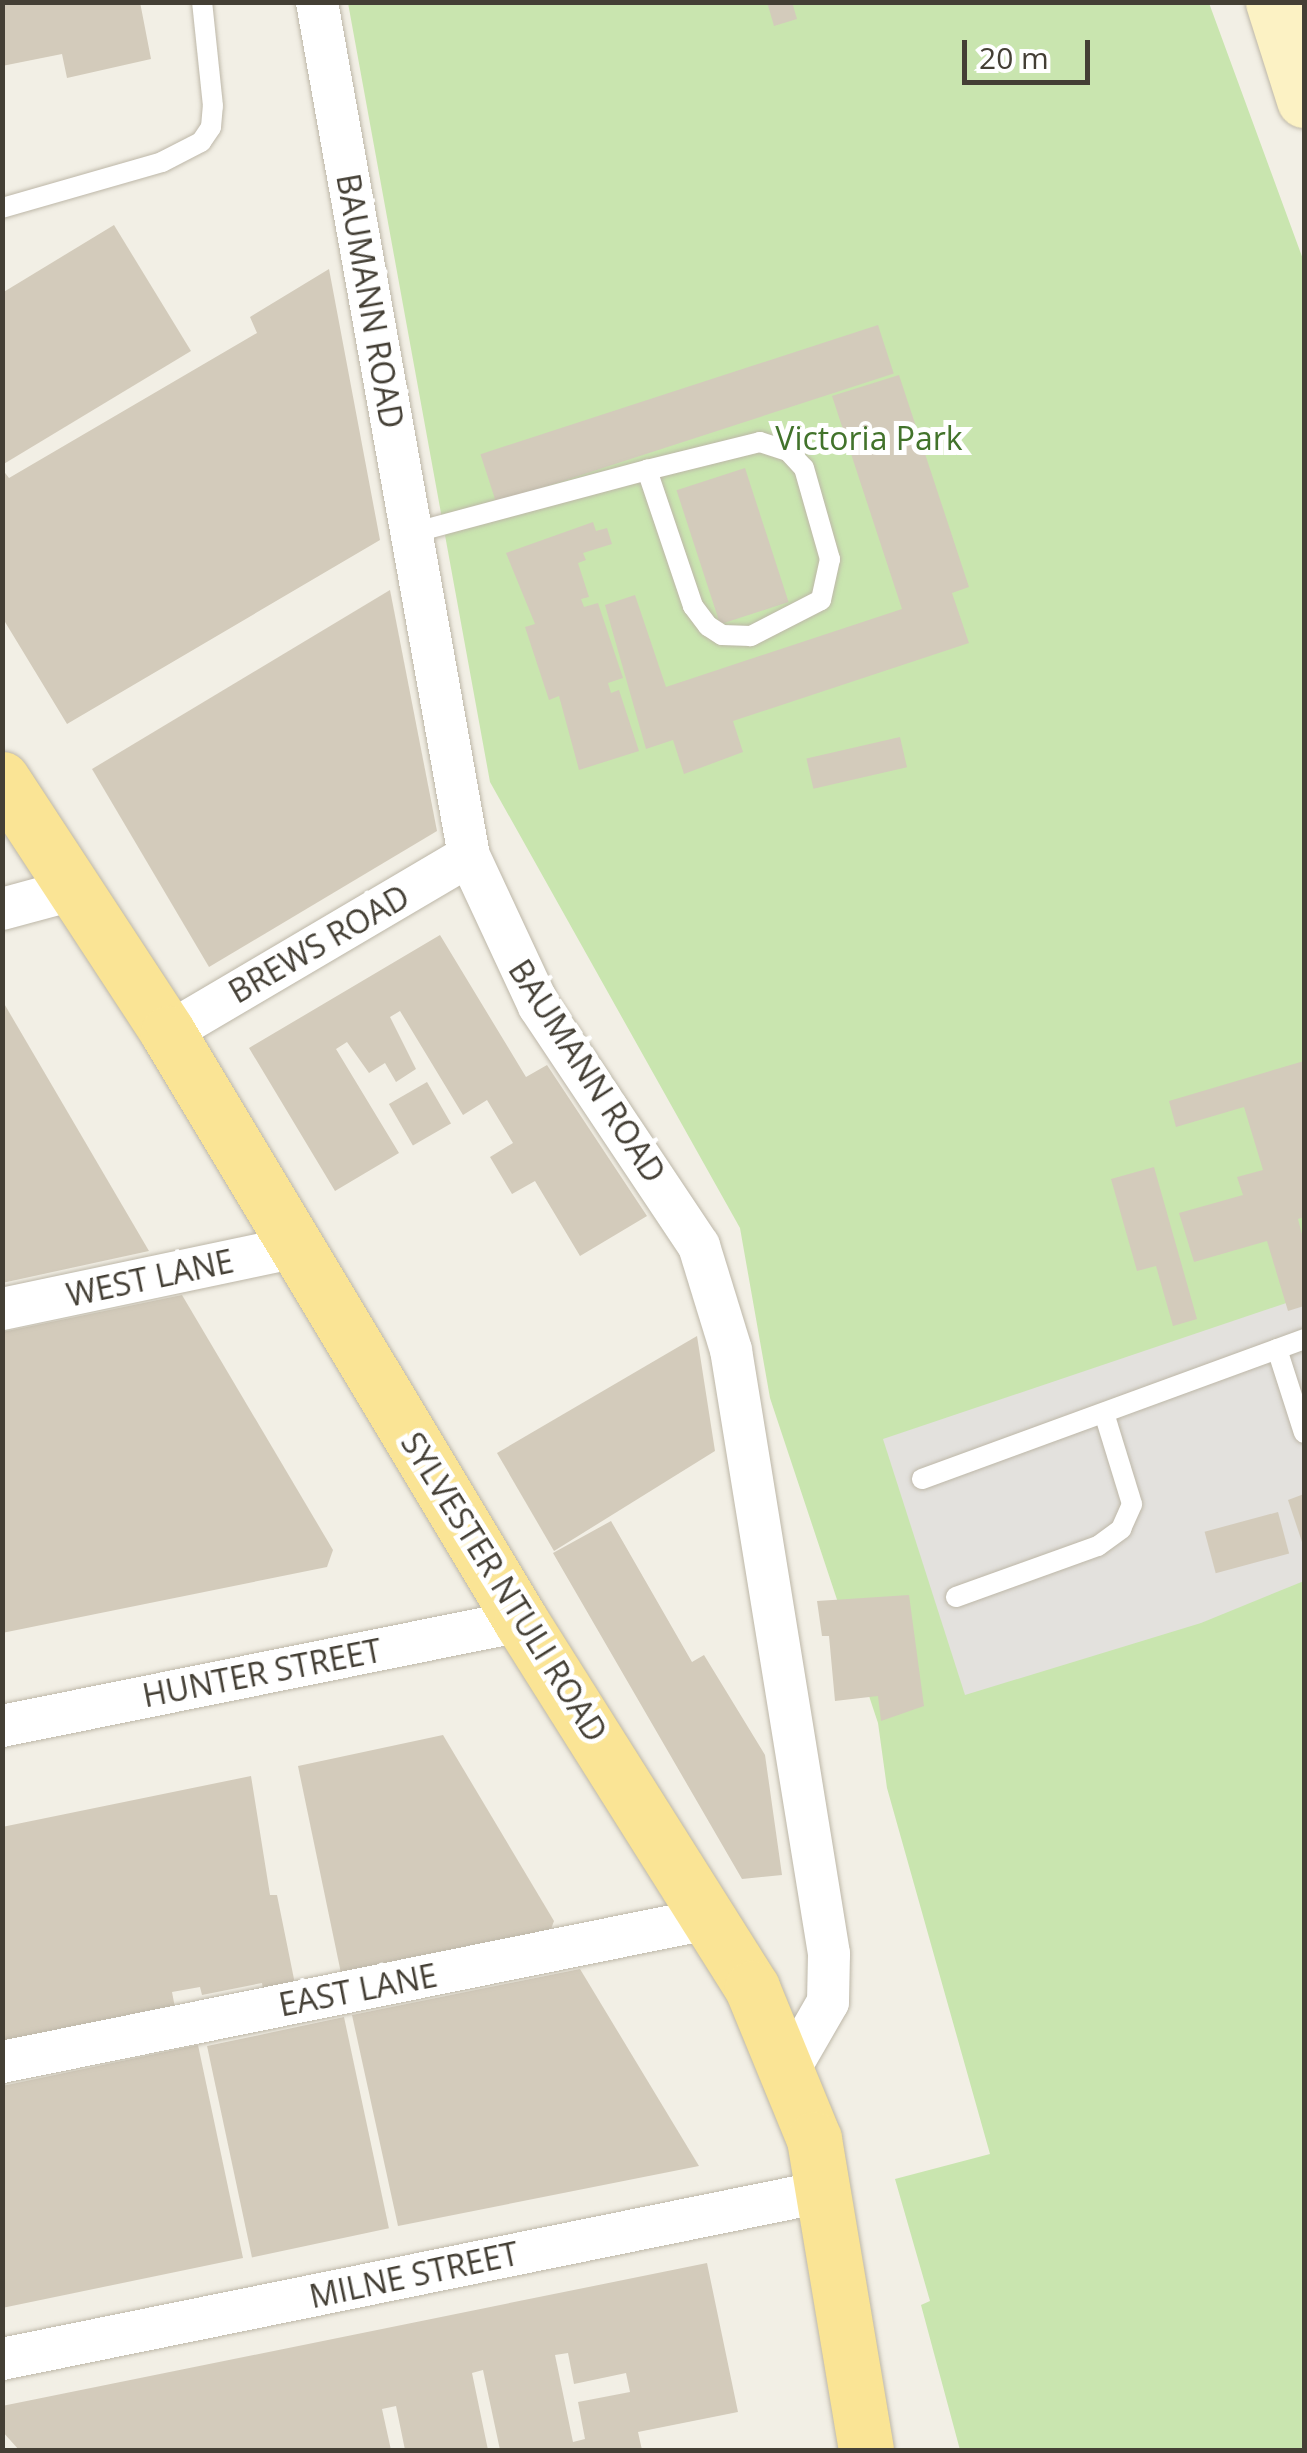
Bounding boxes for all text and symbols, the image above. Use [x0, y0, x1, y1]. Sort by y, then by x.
scale bar [967, 20, 1094, 82]
text: 20 m [979, 37, 1049, 78]
street label: BAUMANN ROAD [329, 171, 411, 431]
park label: Victoria Park [775, 419, 963, 457]
street label: BREWS ROAD [222, 877, 416, 1011]
street label: BAUMANN ROAD [501, 952, 673, 1190]
street label: WEST LANE [63, 1242, 237, 1314]
street label: SYLVESTER NTULI ROAD [393, 1425, 615, 1749]
street label: HUNTER STREET [139, 1631, 385, 1715]
street label: EAST LANE [276, 1956, 440, 2024]
street label: MILNE STREET [306, 2234, 522, 2316]

